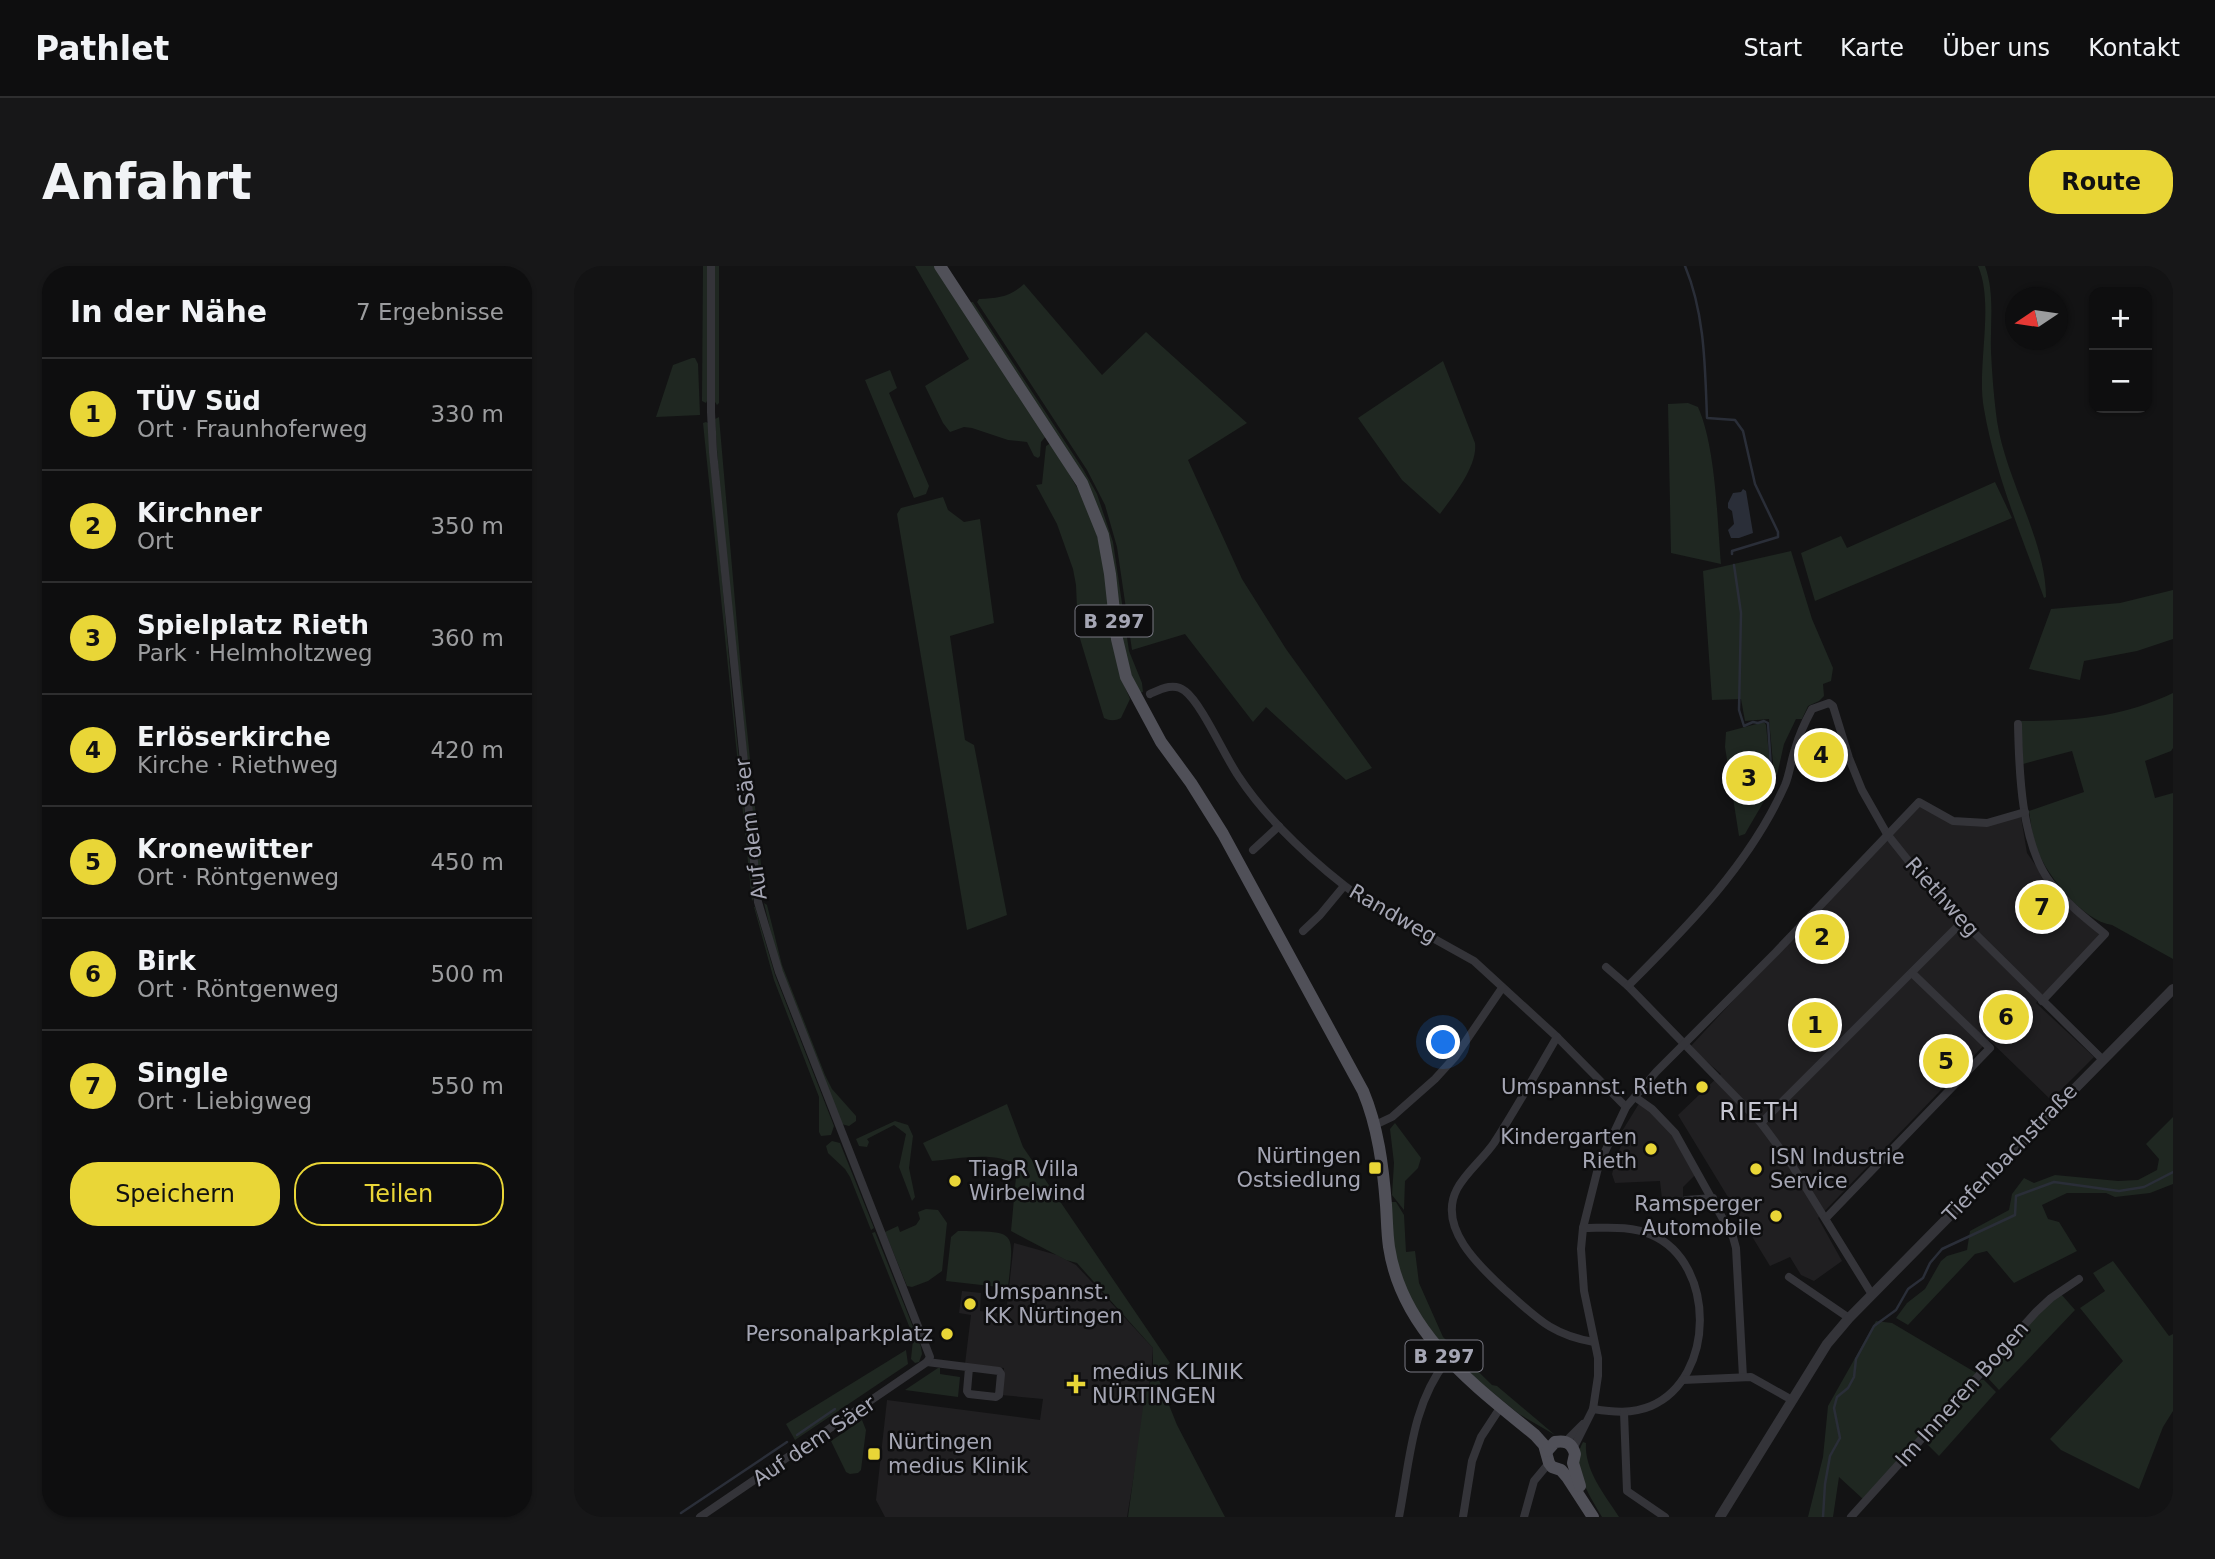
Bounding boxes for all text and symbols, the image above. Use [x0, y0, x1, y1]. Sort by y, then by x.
text: Pathlet [35, 29, 169, 68]
text: Start [1743, 34, 1802, 62]
text: Karte [1840, 34, 1904, 62]
text: Über uns [1942, 34, 2050, 62]
text: Kontakt [2088, 34, 2180, 62]
button: Route [2029, 150, 2173, 214]
text: Anfahrt [42, 154, 252, 211]
north arrow [2005, 287, 2068, 350]
map controls [2089, 287, 2152, 413]
button: + [2089, 287, 2152, 350]
text: In der Nähe [70, 294, 267, 329]
text: 7 Ergebnisse [356, 299, 504, 325]
button: − [2089, 350, 2152, 413]
text: TÜV Süd [137, 386, 261, 416]
text: 1 [85, 401, 101, 427]
text: 330 m [430, 401, 504, 427]
text: Ort · Fraunhoferweg [137, 416, 368, 442]
text: Kirchner [137, 498, 262, 528]
text: 2 [85, 513, 101, 539]
text: 350 m [430, 513, 504, 539]
text: Ort [137, 528, 174, 554]
road number: B 297 [1076, 606, 1152, 636]
text: Spielplatz Rieth [137, 610, 369, 640]
text: 3 [85, 625, 101, 651]
text: 360 m [430, 625, 504, 651]
text: Park · Helmholtzweg [137, 640, 373, 666]
text: Erlöserkirche [137, 722, 331, 752]
pin: 4 [1798, 729, 1844, 781]
text: 4 [85, 737, 101, 763]
text: 420 m [430, 737, 504, 763]
text: Kirche · Riethweg [137, 752, 338, 778]
pin: 3 [1726, 752, 1772, 804]
street label: Auf dem Säer [730, 756, 772, 901]
text: Kronewitter [137, 834, 312, 864]
text: 5 [85, 849, 101, 875]
text: 450 m [430, 849, 504, 875]
street label: Riethweg [1900, 852, 1984, 942]
text: Ort · Röntgenweg [137, 864, 339, 890]
street label: Randweg [1345, 879, 1441, 949]
pin: 7 [2019, 881, 2065, 933]
pin: 2 [1799, 911, 1845, 963]
text: Birk [137, 946, 196, 976]
text: 6 [85, 961, 101, 987]
text: 500 m [430, 961, 504, 987]
text: Ort · Röntgenweg [137, 976, 339, 1002]
pin: 6 [1983, 991, 2029, 1043]
pin: 1 [1792, 999, 1838, 1051]
your location [1426, 1025, 1460, 1059]
pin: 5 [1923, 1035, 1969, 1087]
text: Single [137, 1058, 228, 1088]
text: 7 [85, 1073, 101, 1099]
text: 550 m [430, 1073, 504, 1099]
place label: Umspannst. Rieth [1501, 1075, 1688, 1099]
marker: Umspannst. Rieth [1694, 1079, 1710, 1095]
street label: Tiefenbachstraße [1937, 1079, 2082, 1228]
text: Ort · Liebigweg [137, 1088, 312, 1114]
district label: RIETH [1719, 1098, 1801, 1126]
place label: Kindergarten Rieth [1500, 1125, 1637, 1173]
marker: Kindergarten Rieth [1643, 1141, 1659, 1157]
place label: Nürtingen Ostsiedlung [1236, 1144, 1361, 1192]
place label: ISN Industrie Service [1770, 1145, 1905, 1193]
place label: TiagR Villa Wirbelwind [968, 1157, 1086, 1205]
marker: Nürtingen Ostsiedlung [1367, 1160, 1383, 1176]
marker: ISN Industrie Service [1748, 1161, 1764, 1177]
button: Speichern [70, 1162, 280, 1226]
button: Teilen [294, 1162, 504, 1226]
marker: TiagR Villa Wirbelwind [947, 1173, 963, 1189]
place label: Ramsperger Automobile [1634, 1192, 1762, 1240]
marker: Ramsperger Automobile [1768, 1208, 1784, 1224]
place label: Umspannst. KK Nürtingen [984, 1280, 1123, 1328]
marker: Umspannst. KK Nürtingen [962, 1296, 978, 1312]
street label: Im Inneren Bogen [1891, 1317, 2033, 1471]
place label: Personalparkplatz [745, 1322, 933, 1346]
marker: Personalparkplatz [939, 1326, 955, 1342]
road number: B 297 [1406, 1340, 1482, 1372]
place label: medius KLINIK NÜRTINGEN [1092, 1360, 1244, 1408]
marker: medius KLINIK NÜRTINGEN [1066, 1374, 1086, 1394]
street label: Auf dem Säer [748, 1391, 880, 1491]
place label: Nürtingen medius Klinik [888, 1430, 1029, 1478]
marker: Nürtingen medius Klinik [866, 1446, 882, 1462]

